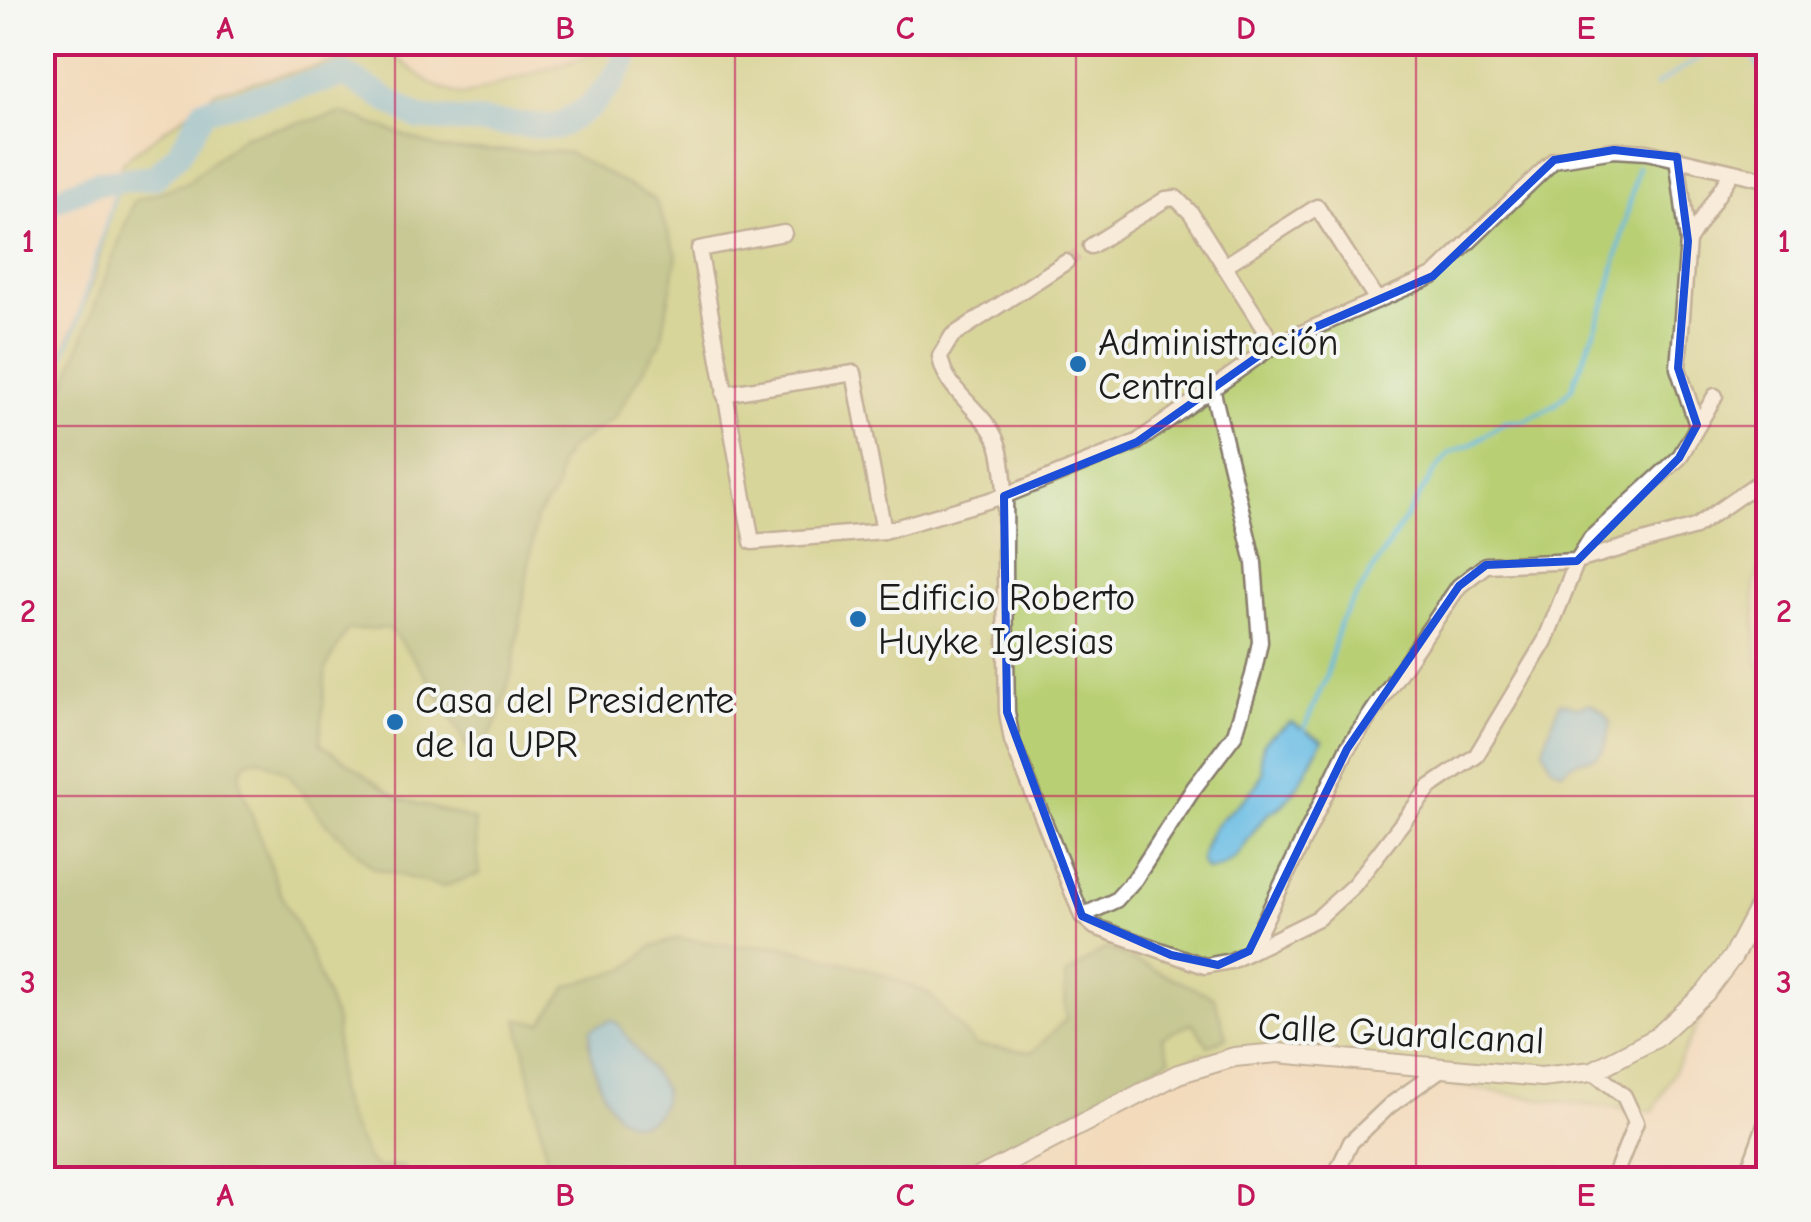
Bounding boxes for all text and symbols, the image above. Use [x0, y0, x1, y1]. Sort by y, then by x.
text: A [216, 10, 234, 47]
text: B [555, 10, 575, 47]
text: C [895, 10, 915, 47]
text: D [1236, 10, 1256, 47]
text: E [1577, 10, 1596, 47]
text: 1 [22, 223, 34, 260]
text: 1 [1778, 223, 1790, 260]
place label: Administración Central [1098, 321, 1339, 409]
marker: Administración Central [1067, 353, 1089, 375]
place label: Edificio Roberto Huyke Iglesias [878, 576, 1135, 664]
text: 2 [20, 593, 36, 630]
text: 2 [1776, 593, 1792, 630]
marker: Edificio Roberto Huyke Iglesias [847, 608, 869, 630]
place label: Casa del Presidente de la UPR [415, 679, 734, 767]
marker: Casa del Presidente de la UPR [384, 711, 406, 733]
text: 3 [20, 964, 36, 1001]
text: 3 [1776, 964, 1792, 1001]
street label: Calle Guaralcanal [1257, 1005, 1545, 1063]
text: A [216, 1177, 234, 1214]
text: B [555, 1177, 575, 1214]
text: C [895, 1177, 915, 1214]
text: D [1236, 1177, 1256, 1214]
text: E [1577, 1177, 1596, 1214]

